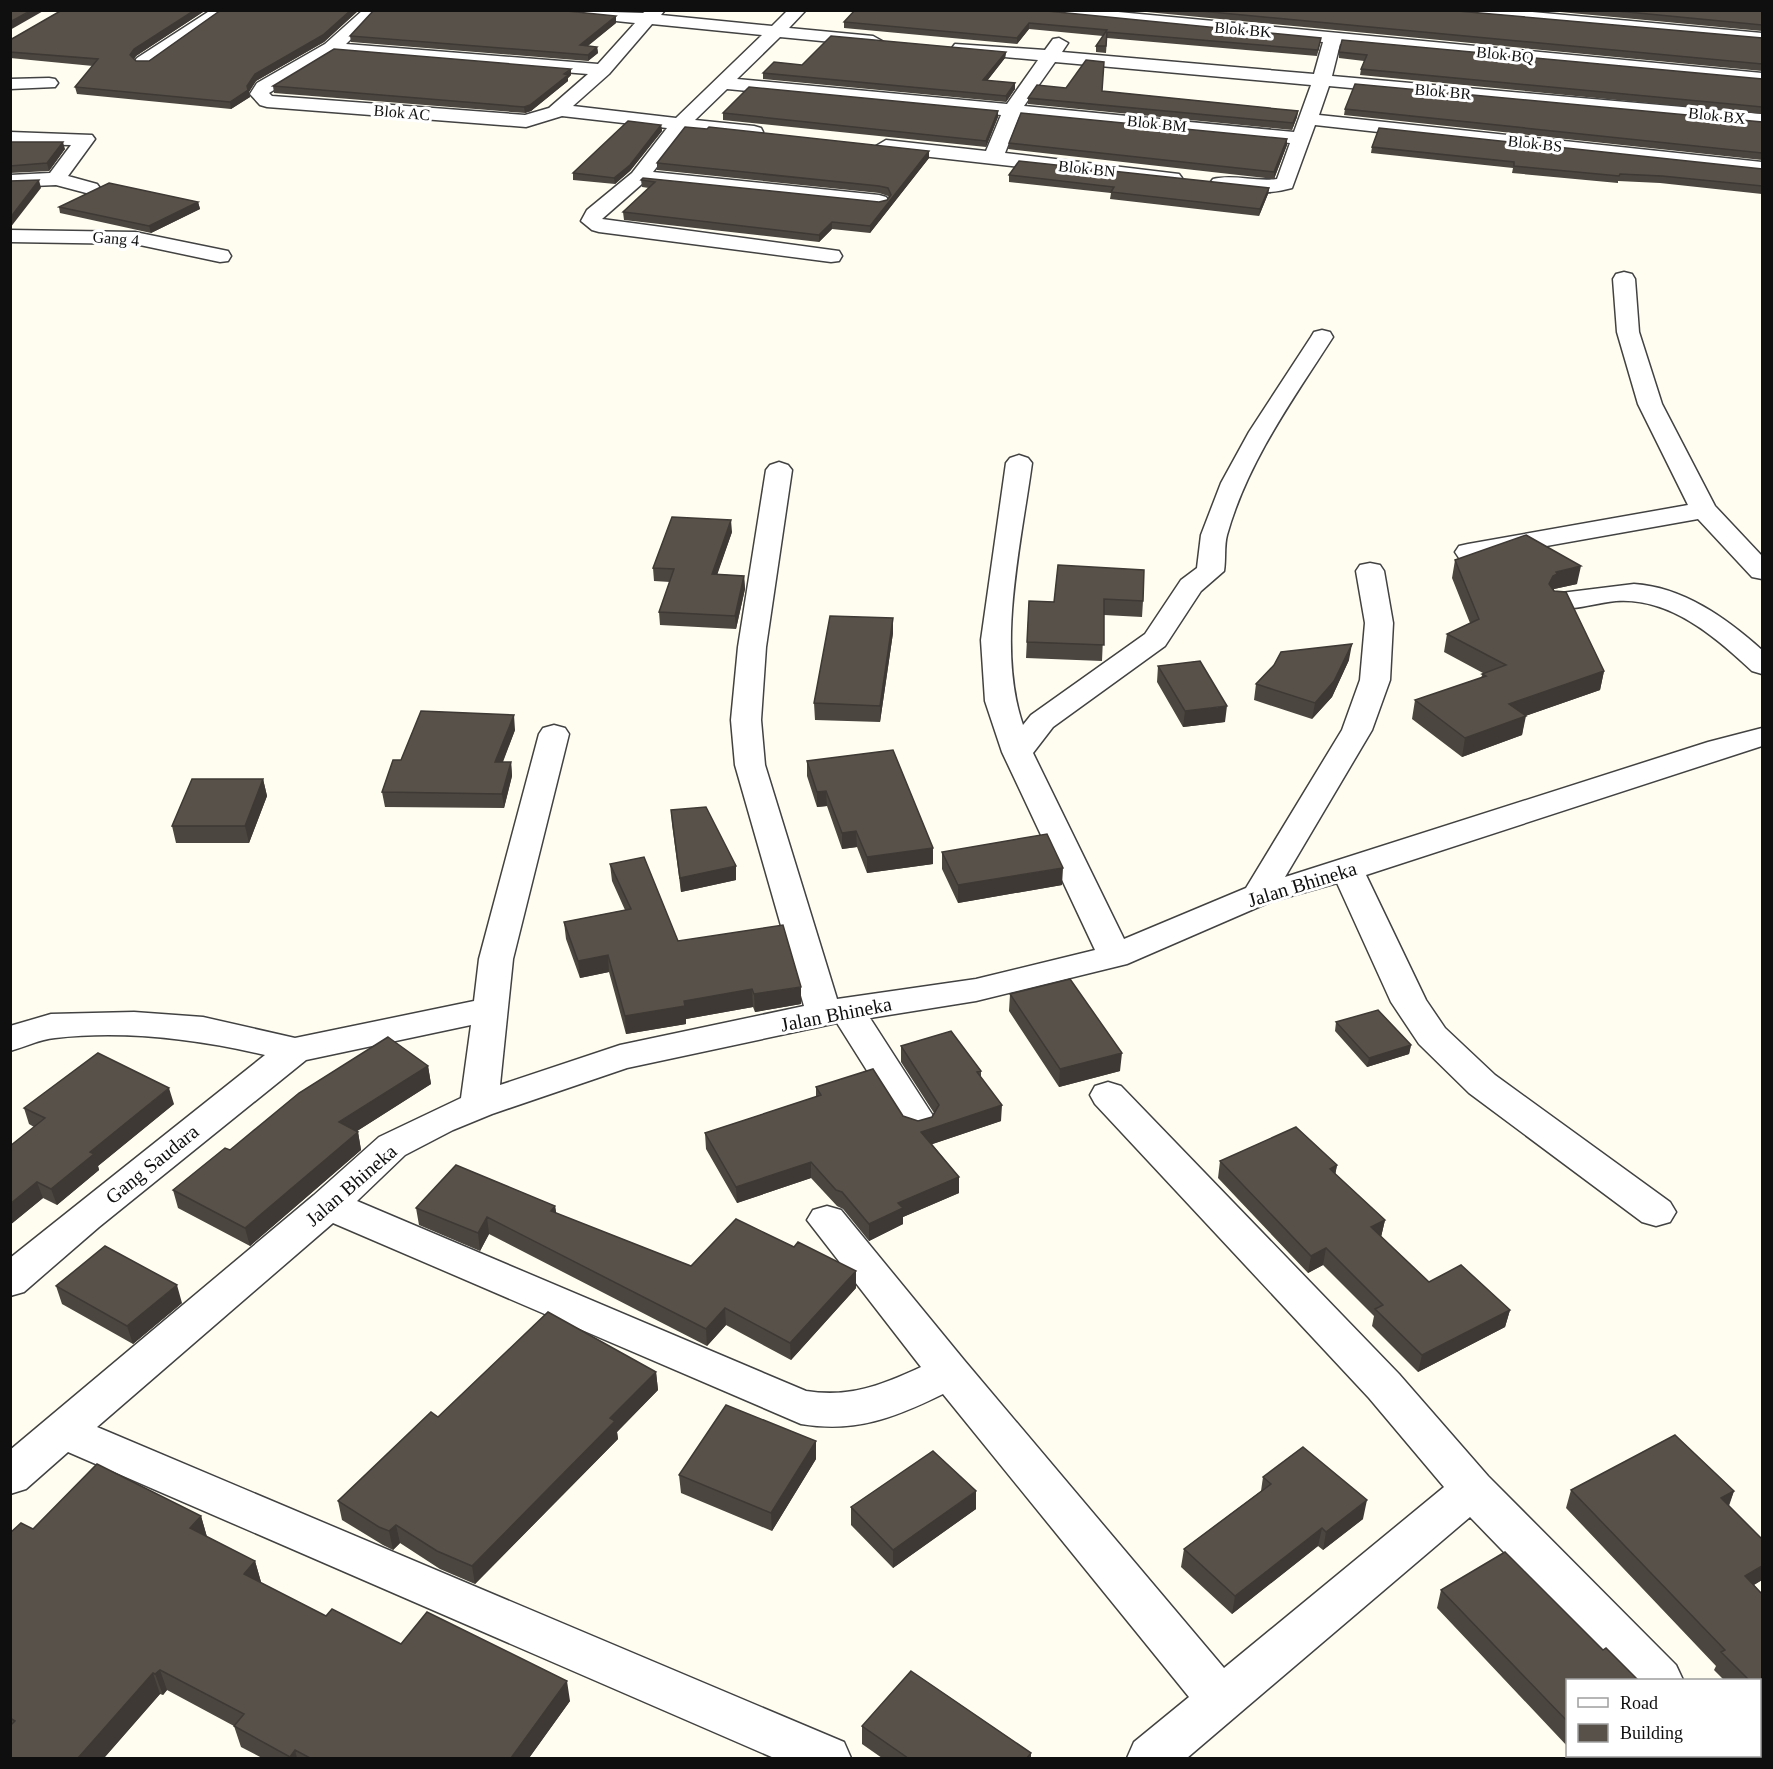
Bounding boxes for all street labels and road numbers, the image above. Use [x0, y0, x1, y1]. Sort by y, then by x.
street label: Blok BK [1214, 19, 1273, 41]
street label: Blok BQ [1476, 43, 1535, 66]
street label: Blok BR [1414, 81, 1472, 102]
street label: Blok AC [373, 102, 431, 123]
street label: Blok BX [1688, 104, 1747, 127]
street label: Blok BM [1126, 112, 1188, 135]
street label: Blok BS [1507, 132, 1563, 155]
street label: Blok BN [1058, 157, 1117, 180]
street label: Gang 4 [92, 228, 140, 250]
street label: Jalan Bhineka [1245, 857, 1359, 911]
street label: Jalan Bhineka [779, 992, 894, 1036]
street label: Gang Saudara [101, 1120, 203, 1209]
street label: Jalan Bhineka [301, 1140, 401, 1230]

